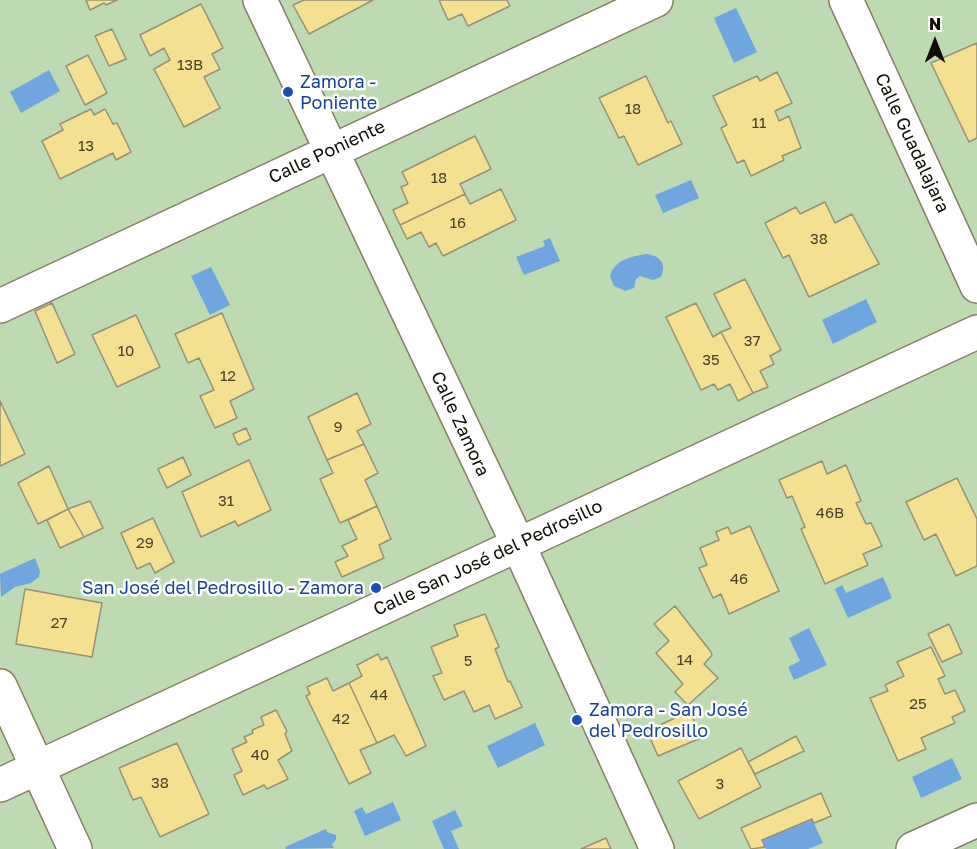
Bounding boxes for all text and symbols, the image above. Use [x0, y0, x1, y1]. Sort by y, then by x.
north arrow [905, 12, 965, 72]
text: N [929, 14, 941, 34]
house number: 13B [177, 56, 203, 74]
street label: Calle Guadalajara [870, 70, 954, 216]
place label: Zamora - Poniente [300, 71, 377, 113]
marker: Zamora - Poniente [281, 85, 295, 99]
house number: 18 [625, 100, 641, 118]
house number: 11 [752, 114, 766, 132]
street label: Calle Poniente [265, 116, 389, 188]
house number: 13 [78, 137, 94, 155]
house number: 18 [431, 169, 447, 187]
house number: 16 [450, 214, 466, 232]
house number: 38 [810, 230, 828, 248]
house number: 37 [744, 332, 760, 350]
house number: 10 [118, 342, 134, 360]
house number: 35 [702, 351, 720, 369]
house number: 12 [220, 367, 236, 385]
street label: Calle Zamora [426, 368, 494, 480]
house number: 9 [333, 418, 343, 436]
house number: 31 [218, 492, 234, 510]
street label: Calle San José del Pedrosillo [370, 495, 606, 621]
house number: 46B [816, 504, 844, 522]
house number: 29 [136, 534, 154, 552]
house number: 46 [730, 570, 748, 588]
place label: San José del Pedrosillo - Zamora [82, 577, 364, 599]
marker: San José del Pedrosillo - Zamora [369, 581, 383, 595]
house number: 27 [51, 614, 67, 632]
house number: 14 [677, 651, 693, 669]
house number: 5 [464, 652, 472, 670]
house number: 44 [370, 686, 388, 704]
house number: 25 [909, 695, 927, 713]
place label: Zamora - San José del Pedrosillo [589, 699, 748, 742]
house number: 42 [332, 710, 350, 728]
marker: Zamora - San José del Pedrosillo [570, 713, 584, 727]
house number: 40 [251, 746, 269, 764]
house number: 38 [151, 774, 169, 792]
house number: 3 [716, 775, 724, 793]

